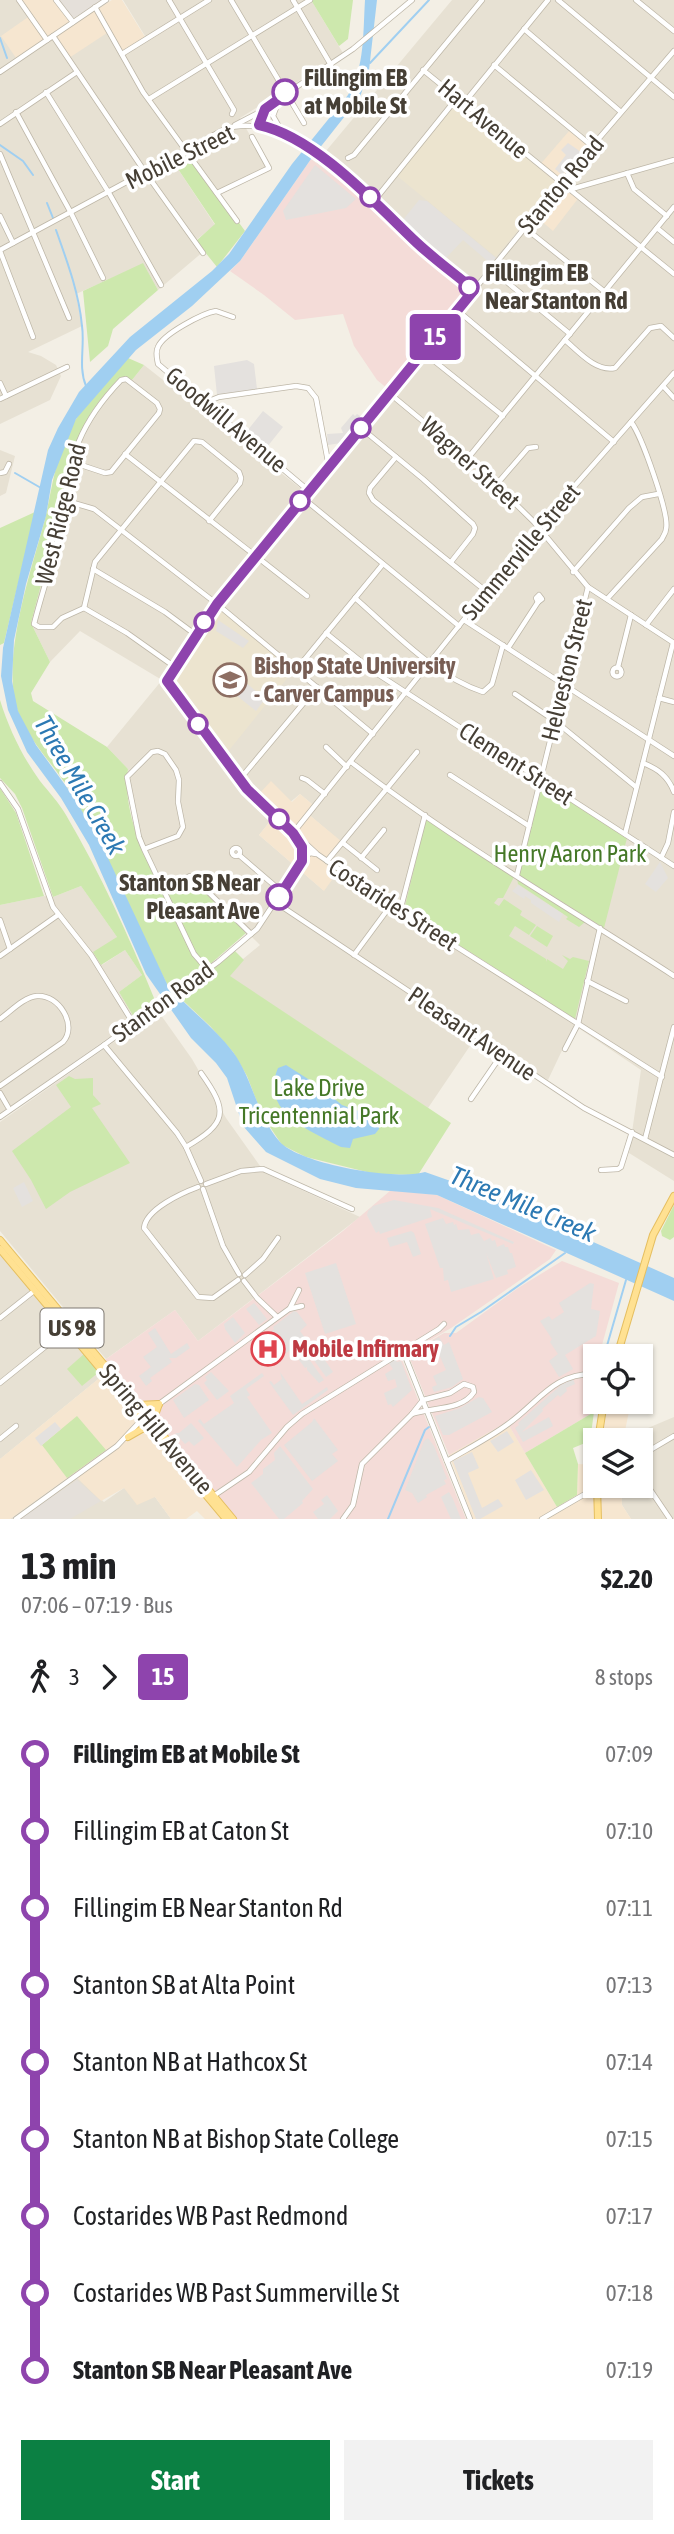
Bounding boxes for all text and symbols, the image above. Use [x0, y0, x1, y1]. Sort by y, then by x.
place label: Fillingim EB at Mobile St [304, 64, 408, 119]
street label: Hart Avenue [433, 73, 534, 164]
marker: Fillingim EB at Mobile St [272, 79, 298, 105]
street label: Mobile Street [121, 119, 238, 194]
street label: Stanton Road [512, 131, 609, 239]
unlabelled marker [360, 187, 380, 207]
place label: Fillingim EB Near Stanton Rd [485, 259, 628, 314]
marker: Fillingim EB Near Stanton Rd [459, 277, 479, 297]
line badge: 15 [404, 314, 466, 360]
text: 15 [424, 323, 446, 350]
street label: Goodwill Avenue [161, 361, 292, 478]
street label: Wagner Street [415, 411, 525, 514]
unlabelled marker [351, 418, 371, 438]
street label: West Ridge Road [30, 440, 91, 587]
street label: Summerville Street [456, 478, 585, 625]
unlabelled marker [290, 491, 310, 511]
street label: Helveston Street [536, 596, 597, 744]
unlabelled marker [194, 612, 214, 632]
place label: Bishop State University - Carver Campus [254, 652, 456, 707]
school or university icon: Bishop State University - Carver Campus [211, 661, 249, 699]
water label: Three Mile Creek [28, 710, 132, 860]
unlabelled marker [188, 714, 208, 734]
street label: Clement Street [454, 717, 578, 810]
unlabelled marker [269, 809, 289, 829]
park label: Henry Aaron Park [493, 840, 647, 867]
street label: Costarides Street [324, 853, 463, 956]
place label: Stanton SB Near Pleasant Ave [119, 869, 261, 924]
marker: Stanton SB Near Pleasant Ave [266, 884, 292, 910]
street label: Stanton Road [107, 956, 219, 1047]
street label: Pleasant Avenue [403, 981, 541, 1086]
park label: Lake Drive Tricentennial Park [239, 1074, 400, 1129]
water label: Three Mile Creek [446, 1160, 601, 1248]
road number: US 98 [41, 1308, 104, 1348]
hospital icon: Mobile Infirmary [249, 1330, 287, 1368]
place label: Mobile Infirmary [292, 1335, 439, 1362]
map controls [583, 1344, 653, 1498]
button: locate [583, 1344, 653, 1414]
street label: Spring Hill Avenue [94, 1358, 219, 1499]
button: layers [583, 1428, 653, 1498]
text: 13 min [21, 1544, 116, 1587]
text: $2.20 [601, 1564, 653, 1594]
text: 07:06 – 07:19 · Bus [21, 1592, 173, 1618]
icon: walk [21, 1658, 59, 1696]
icon: forward [90, 1658, 128, 1696]
text: 15 [152, 1663, 174, 1690]
text: 3 [69, 1664, 80, 1690]
text: 8 stops [595, 1664, 653, 1690]
text: Fillingim EB at Mobile St [73, 1739, 300, 1769]
text: 07:09 [605, 1741, 653, 1767]
text: Fillingim EB at Caton St [73, 1816, 289, 1846]
text: 07:10 [606, 1818, 653, 1844]
text: Fillingim EB Near Stanton Rd [73, 1893, 343, 1923]
text: 07:11 [606, 1895, 653, 1921]
text: Stanton SB at Alta Point [73, 1970, 295, 2000]
text: 07:13 [606, 1972, 653, 1998]
text: Stanton NB at Hathcox St [73, 2047, 307, 2077]
text: 07:14 [606, 2049, 653, 2075]
text: Stanton NB at Bishop State College [73, 2124, 399, 2154]
text: 07:15 [606, 2126, 653, 2152]
text: Costarides WB Past Redmond [73, 2201, 348, 2231]
text: 07:17 [606, 2203, 653, 2229]
text: Costarides WB Past Summerville St [73, 2278, 400, 2308]
text: 07:18 [606, 2280, 653, 2306]
text: Stanton SB Near Pleasant Ave [73, 2355, 352, 2385]
text: 07:19 [606, 2357, 653, 2383]
button: Start [21, 2440, 330, 2520]
button: Tickets [344, 2440, 653, 2520]

